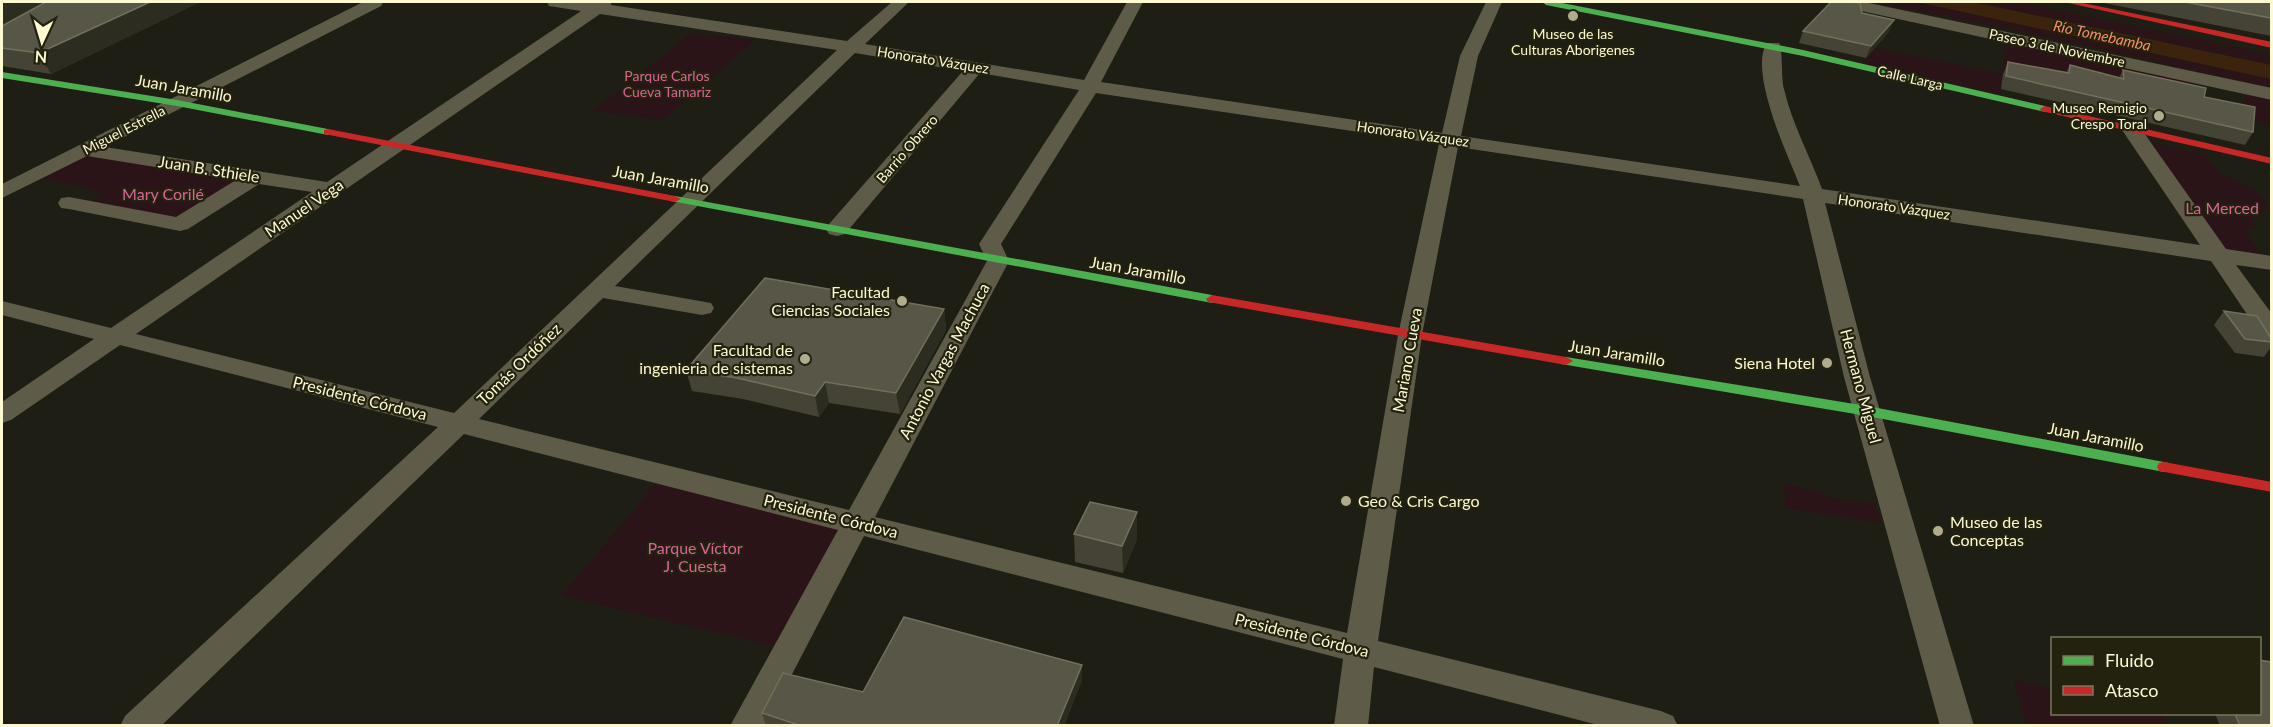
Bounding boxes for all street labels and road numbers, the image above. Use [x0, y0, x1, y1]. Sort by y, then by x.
street label: Paseo 3 de Noviembre [1988, 25, 2127, 70]
street label: Honorato Vázquez [876, 42, 990, 77]
street label: Calle Larga [1875, 62, 1945, 93]
street label: Juan Jaramillo [134, 70, 234, 105]
street label: Miguel Estrella [80, 101, 168, 158]
street label: Barrio Obrero [872, 111, 941, 186]
street label: Honorato Vázquez [1356, 117, 1470, 150]
street label: Juan B. Sthiele [157, 151, 261, 186]
street label: Juan Jaramillo [611, 161, 711, 196]
street label: Manuel Vega [261, 174, 347, 241]
street label: Honorato Vázquez [1837, 190, 1951, 223]
street label: Juan Jaramillo [1088, 252, 1188, 287]
street label: Antonio Vargas Machuca [894, 280, 993, 442]
street label: Mariano Cueva [1388, 306, 1425, 414]
street label: Tomás Ordóñez [473, 319, 565, 409]
street label: Hermano Miguel [1837, 327, 1886, 445]
street label: Juan Jaramillo [1567, 335, 1667, 370]
street label: Presidente Córdova [291, 372, 429, 423]
street label: Juan Jaramillo [2046, 418, 2146, 455]
street label: Presidente Córdova [762, 490, 900, 541]
street label: Presidente Córdova [1233, 609, 1371, 660]

